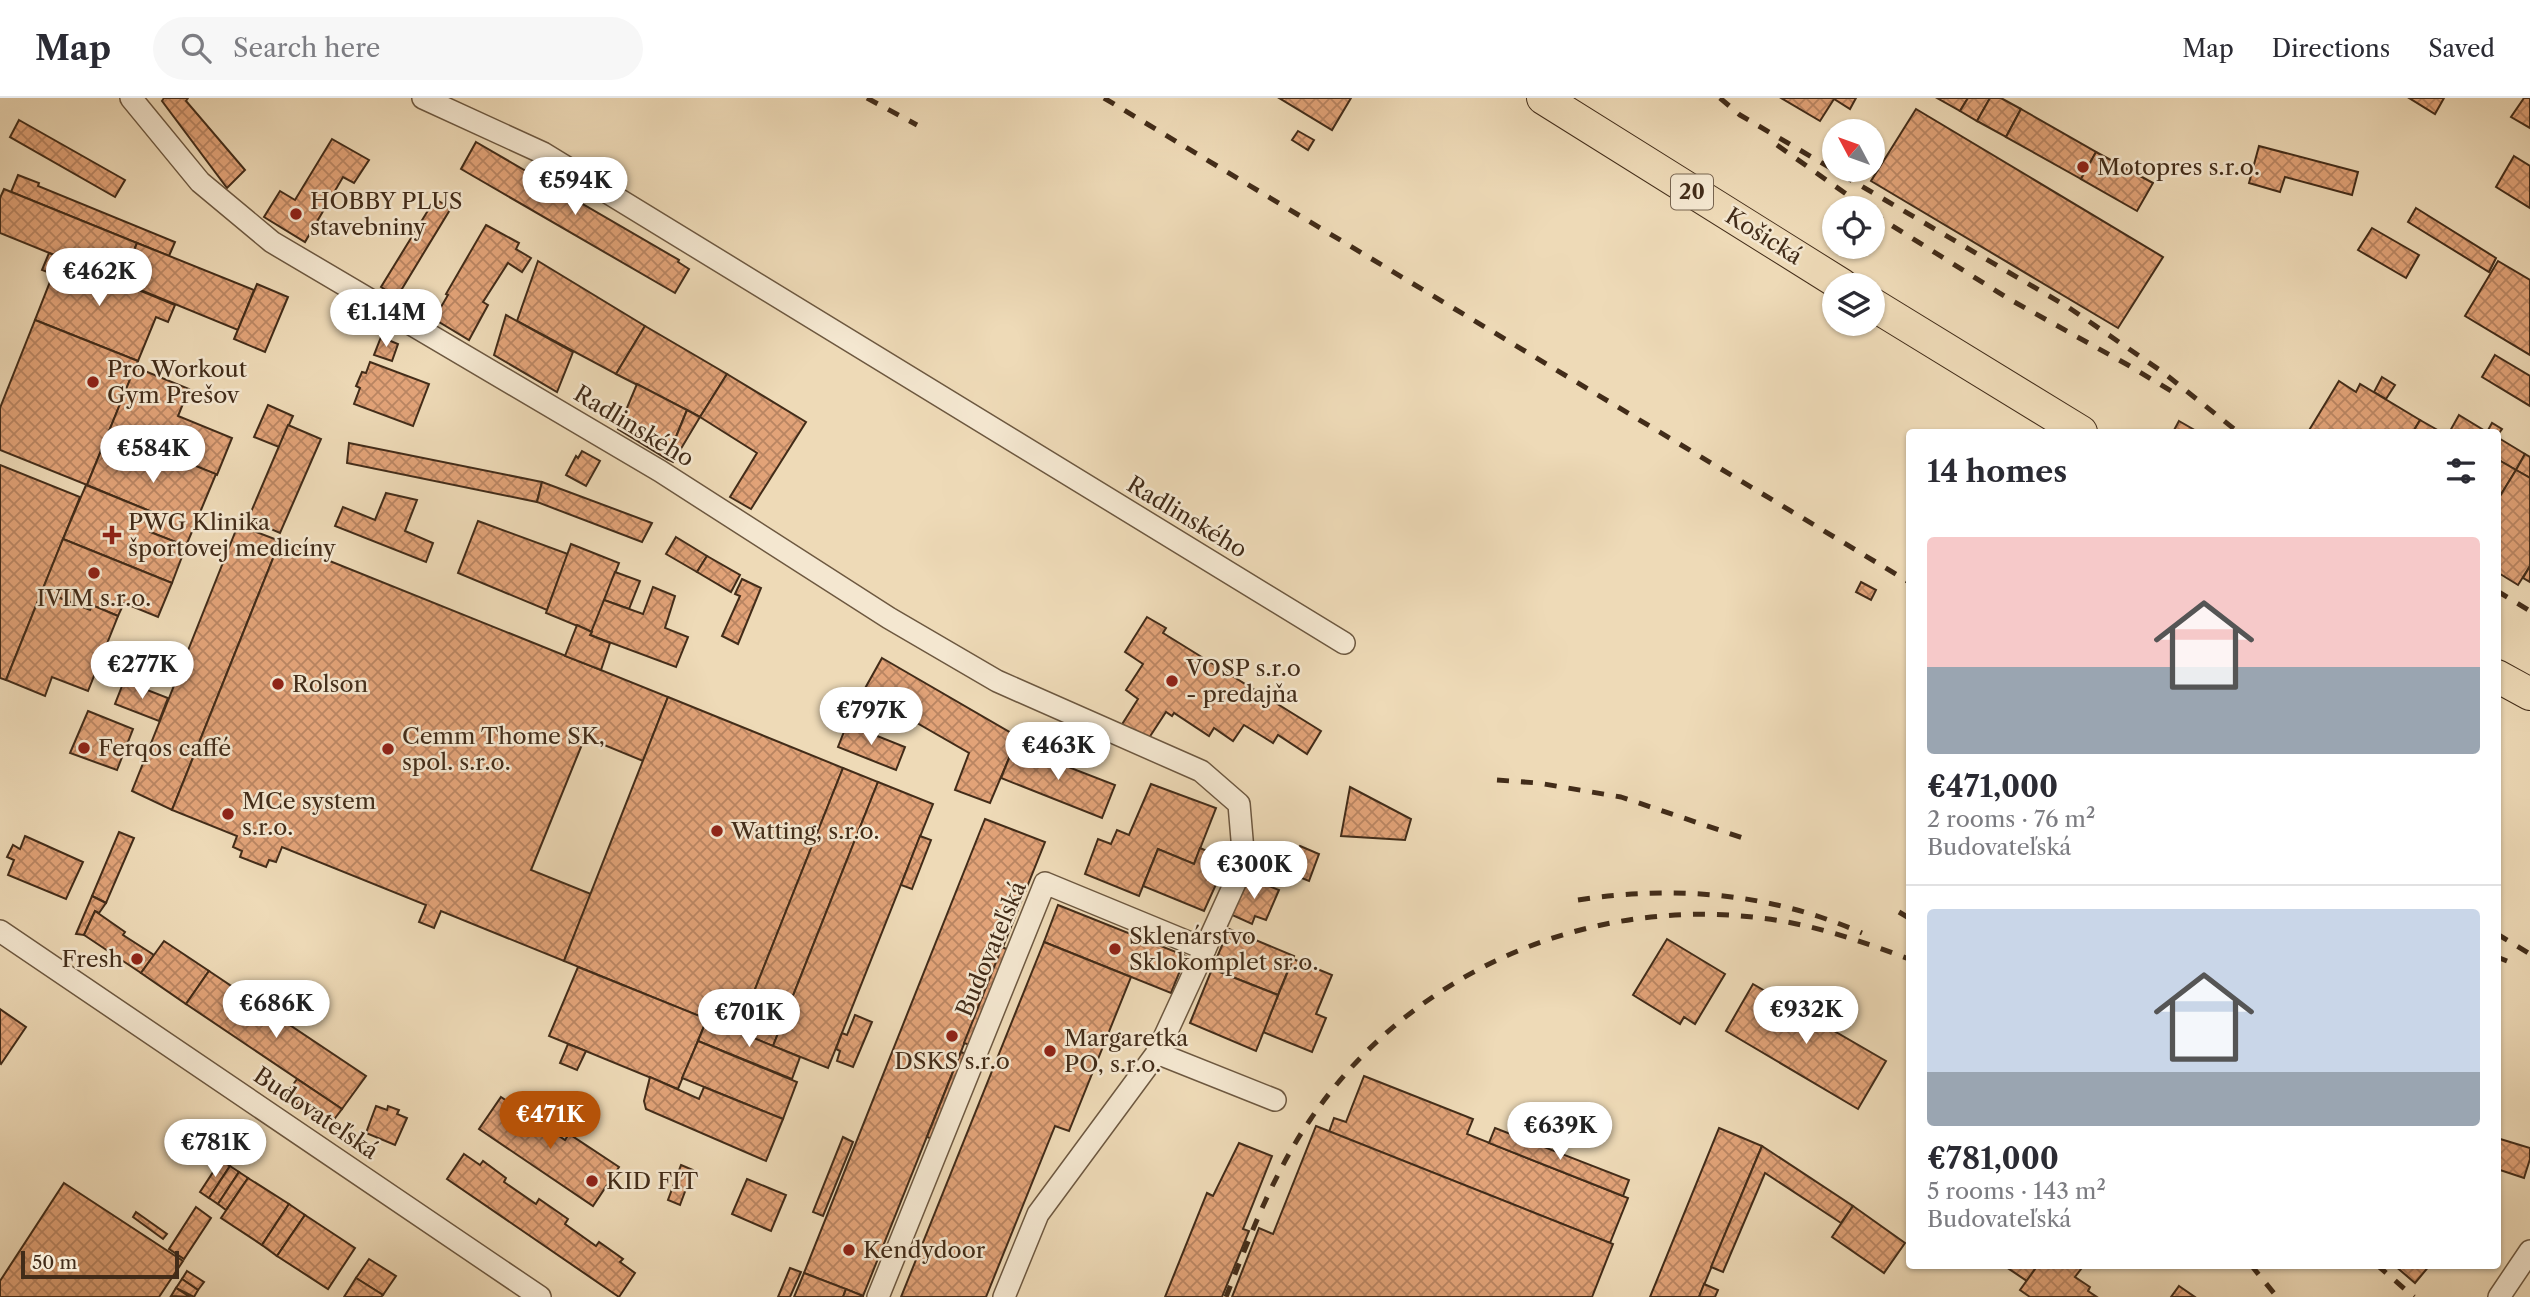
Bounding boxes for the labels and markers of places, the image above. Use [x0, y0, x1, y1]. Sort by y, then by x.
place label: Motopres s.r.o. [2097, 153, 2260, 181]
pin: €594K [526, 158, 624, 217]
marker: Motopres s.r.o. [2075, 159, 2091, 175]
place label: HOBBY PLUS stavebniny [310, 187, 463, 241]
marker: HOBBY PLUS stavebniny [288, 206, 304, 222]
pin: €462K [50, 248, 148, 308]
pin: €1.14M [329, 289, 443, 349]
place label: Pro Workout Gym Prešov [107, 355, 247, 409]
marker: Pro Workout Gym Prešov [85, 374, 101, 390]
pin: €584K [104, 426, 202, 485]
place label: PWG Klinika športovej medicíny [128, 508, 336, 562]
marker: PWG Klinika športovej medicíny [102, 525, 122, 545]
marker: IVIM s.r.o. [86, 565, 102, 581]
place label: IVIM s.r.o. [37, 584, 151, 612]
pin: €277K [93, 642, 191, 701]
place label: VOSP s.r.o - predajňa [1185, 654, 1301, 708]
place label: Rolson [292, 670, 368, 698]
marker: VOSP s.r.o - predajňa [1164, 673, 1180, 689]
marker: Rolson [270, 676, 286, 692]
pin: €797K [822, 688, 920, 747]
place label: Cemm Thome SK, spol. s.r.o. [402, 722, 605, 776]
pin: €463K [1009, 722, 1107, 782]
place label: Ferqos caffé [98, 734, 231, 762]
marker: Ferqos caffé [76, 740, 92, 756]
marker: Cemm Thome SK, spol. s.r.o. [380, 741, 396, 757]
place label: MCe system s.r.o. [242, 787, 376, 841]
marker: MCe system s.r.o. [220, 806, 236, 822]
place label: Watting, s.r.o. [730, 817, 880, 845]
marker: Watting, s.r.o. [709, 823, 725, 839]
pin: €300K [1205, 842, 1303, 901]
place label: Sklenárstvo Sklokomplet sr.o. [1129, 922, 1318, 976]
marker: Sklenárstvo Sklokomplet sr.o. [1107, 941, 1123, 957]
place label: Fresh [61, 945, 123, 973]
marker: Fresh [129, 951, 145, 967]
pin: €686K [227, 981, 325, 1040]
pin: €932K [1757, 986, 1855, 1046]
pin: €701K [700, 990, 798, 1049]
place label: Margaretka PO, s.r.o. [1064, 1024, 1189, 1078]
marker: DSKS s.r.o [944, 1028, 960, 1044]
marker: Margaretka PO, s.r.o. [1042, 1043, 1058, 1059]
place label: DSKS s.r.o [894, 1047, 1010, 1075]
pin: €471K [501, 1091, 599, 1151]
pin: €639K [1511, 1102, 1609, 1162]
pin: €781K [166, 1119, 264, 1179]
place label: KID FIT [606, 1167, 699, 1195]
marker: KID FIT [584, 1173, 600, 1189]
place label: Kendydoor [863, 1236, 986, 1264]
marker: Kendydoor [841, 1242, 857, 1258]

